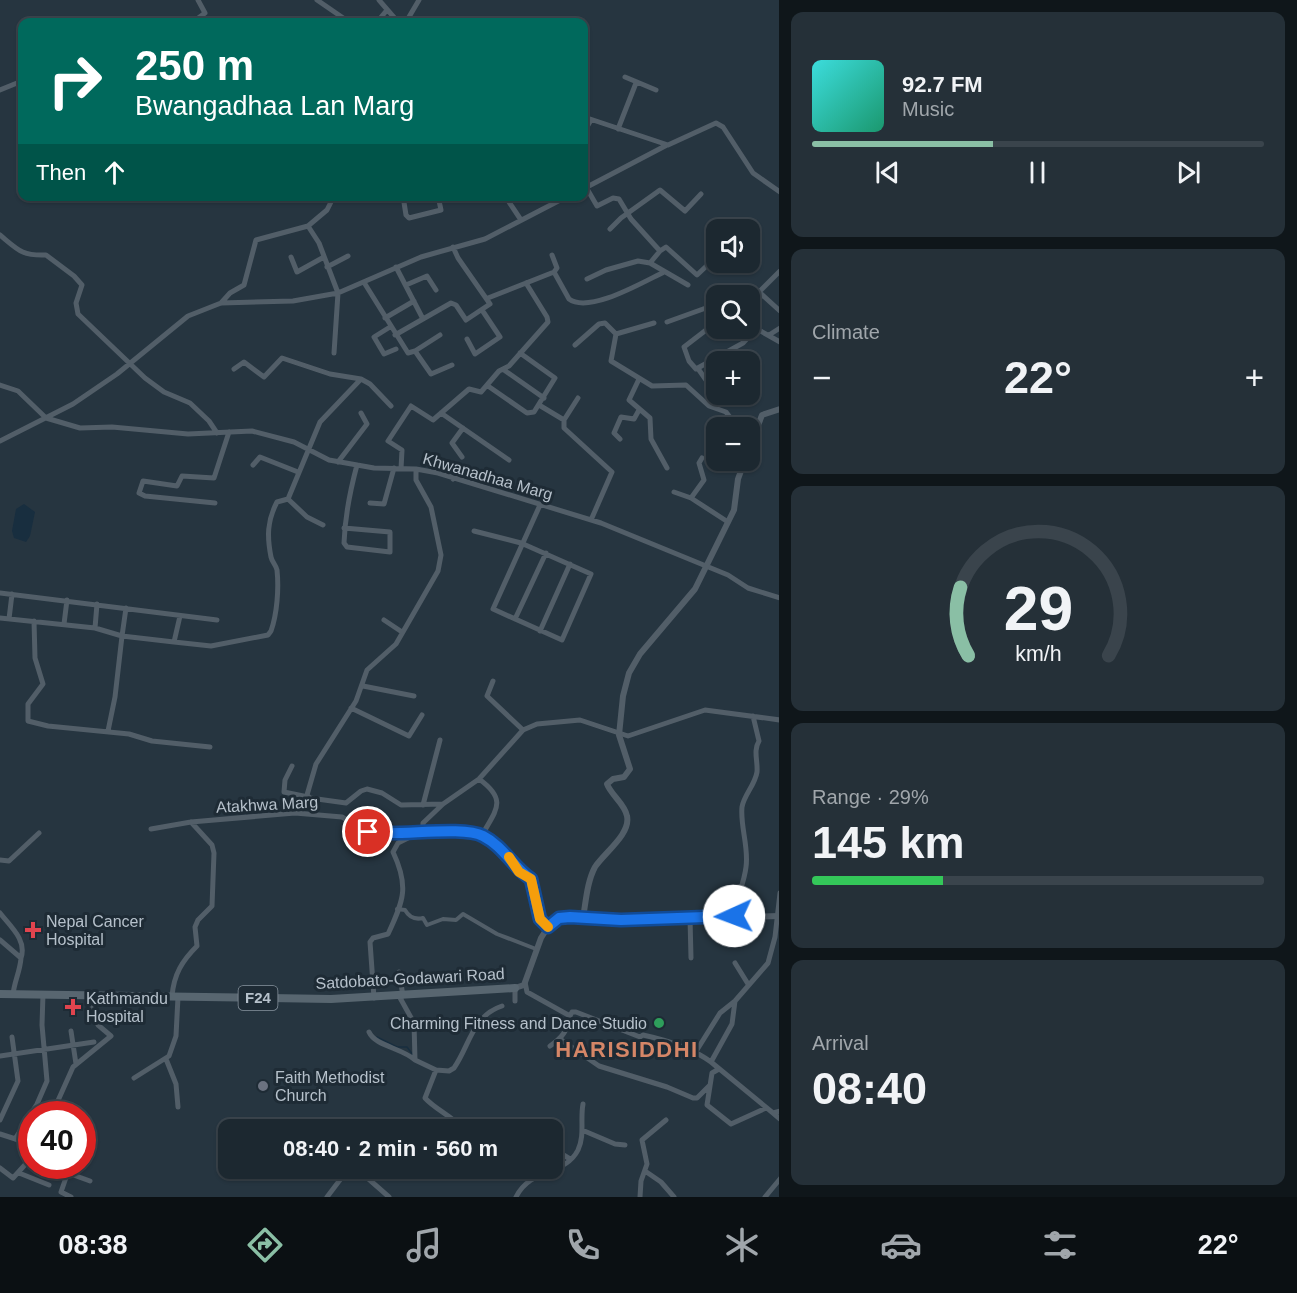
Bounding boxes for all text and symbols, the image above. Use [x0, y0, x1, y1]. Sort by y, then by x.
icon: right [36, 42, 114, 120]
text: 250 m [135, 42, 254, 89]
text: 92.7 FM [902, 72, 983, 97]
text: Bwangadhaa Lan Marg [135, 91, 414, 121]
text: Music [902, 98, 954, 120]
icon: ahead [98, 156, 131, 189]
icon: previous [871, 156, 904, 189]
icon: pause [1021, 156, 1054, 189]
icon: next [1172, 156, 1205, 189]
text: Then [36, 160, 86, 185]
map controls [706, 219, 760, 471]
button: sound [706, 219, 760, 273]
button: search [706, 285, 760, 339]
text: Climate [812, 321, 880, 343]
button: + [706, 351, 760, 405]
text: 22° [1004, 352, 1072, 403]
text: − [812, 359, 831, 396]
text: + [1245, 359, 1264, 396]
button: − [706, 417, 760, 471]
street label: Khwanadhaa Marg [421, 450, 555, 503]
text: 29 [1003, 574, 1073, 643]
text: km/h [1015, 642, 1061, 666]
text: Range · 29% [812, 786, 929, 808]
street label: Atakhwa Marg [216, 793, 319, 816]
pin [342, 806, 393, 857]
icon: arrive [351, 815, 384, 848]
text: 145 km [812, 817, 965, 868]
position arrow [702, 884, 766, 948]
place label: Nepal Cancer Hospital [46, 913, 145, 948]
marker: Nepal Cancer Hospital [24, 921, 42, 939]
street label: Satdobato-Godawari Road [315, 965, 505, 992]
road number: F24 [238, 986, 278, 1010]
place label: Kathmandu Hospital [86, 990, 168, 1025]
marker: Kathmandu Hospital [64, 998, 82, 1016]
place label: Charming Fitness and Dance Studio [390, 1015, 647, 1032]
marker: Charming Fitness and Dance Studio [652, 1016, 666, 1030]
text: Arrival [812, 1032, 869, 1054]
district label: HARISIDDHI [555, 1037, 699, 1062]
text: 08:40 [812, 1063, 927, 1114]
place label: Faith Methodist Church [275, 1069, 385, 1104]
marker: Faith Methodist Church [256, 1079, 270, 1093]
speed limit sign: 40 [18, 1101, 96, 1179]
text: 08:40 · 2 min · 560 m [283, 1136, 498, 1161]
icon: directions [244, 1224, 286, 1266]
icon: music [403, 1224, 445, 1266]
icon: phone [562, 1224, 604, 1266]
icon: climate [721, 1224, 763, 1266]
icon: car [880, 1224, 922, 1266]
icon: filters [1039, 1224, 1081, 1266]
text: 08:38 [58, 1230, 128, 1260]
text: 22° [1198, 1230, 1238, 1260]

